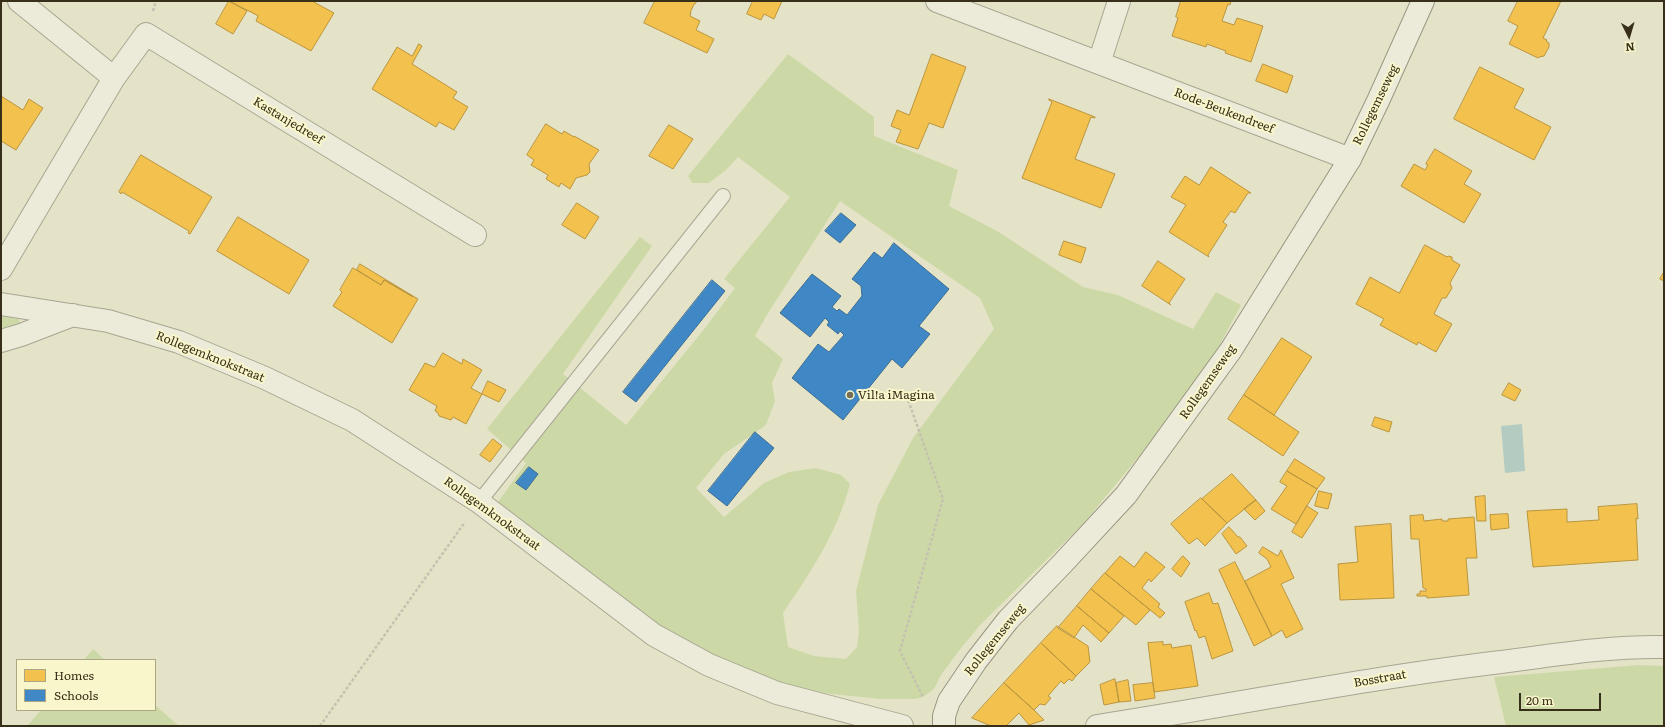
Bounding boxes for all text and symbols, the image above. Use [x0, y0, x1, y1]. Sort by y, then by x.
north arrow [1609, 16, 1649, 56]
text: N [1625, 40, 1635, 56]
street label: Rollegemseweg [1350, 62, 1402, 148]
street label: Rode-Beukendreef [1172, 85, 1276, 137]
street label: Kastanjedreef [250, 94, 326, 148]
street label: Rollegemknokstraat [154, 329, 266, 385]
street label: Rollegemseweg [1177, 342, 1239, 422]
place label: Vil!a iMagina [858, 388, 935, 402]
marker: Vil!a iMagina [845, 390, 855, 400]
street label: Rollegemknokstraat [441, 474, 543, 554]
street label: Rollegemseweg [962, 601, 1028, 679]
legend [16, 659, 156, 711]
text: Homes [54, 666, 94, 684]
street label: Bosstraat [1353, 667, 1407, 691]
scale bar [1521, 685, 1603, 711]
text: Schools [54, 686, 98, 704]
text: 20 m [1526, 691, 1553, 709]

